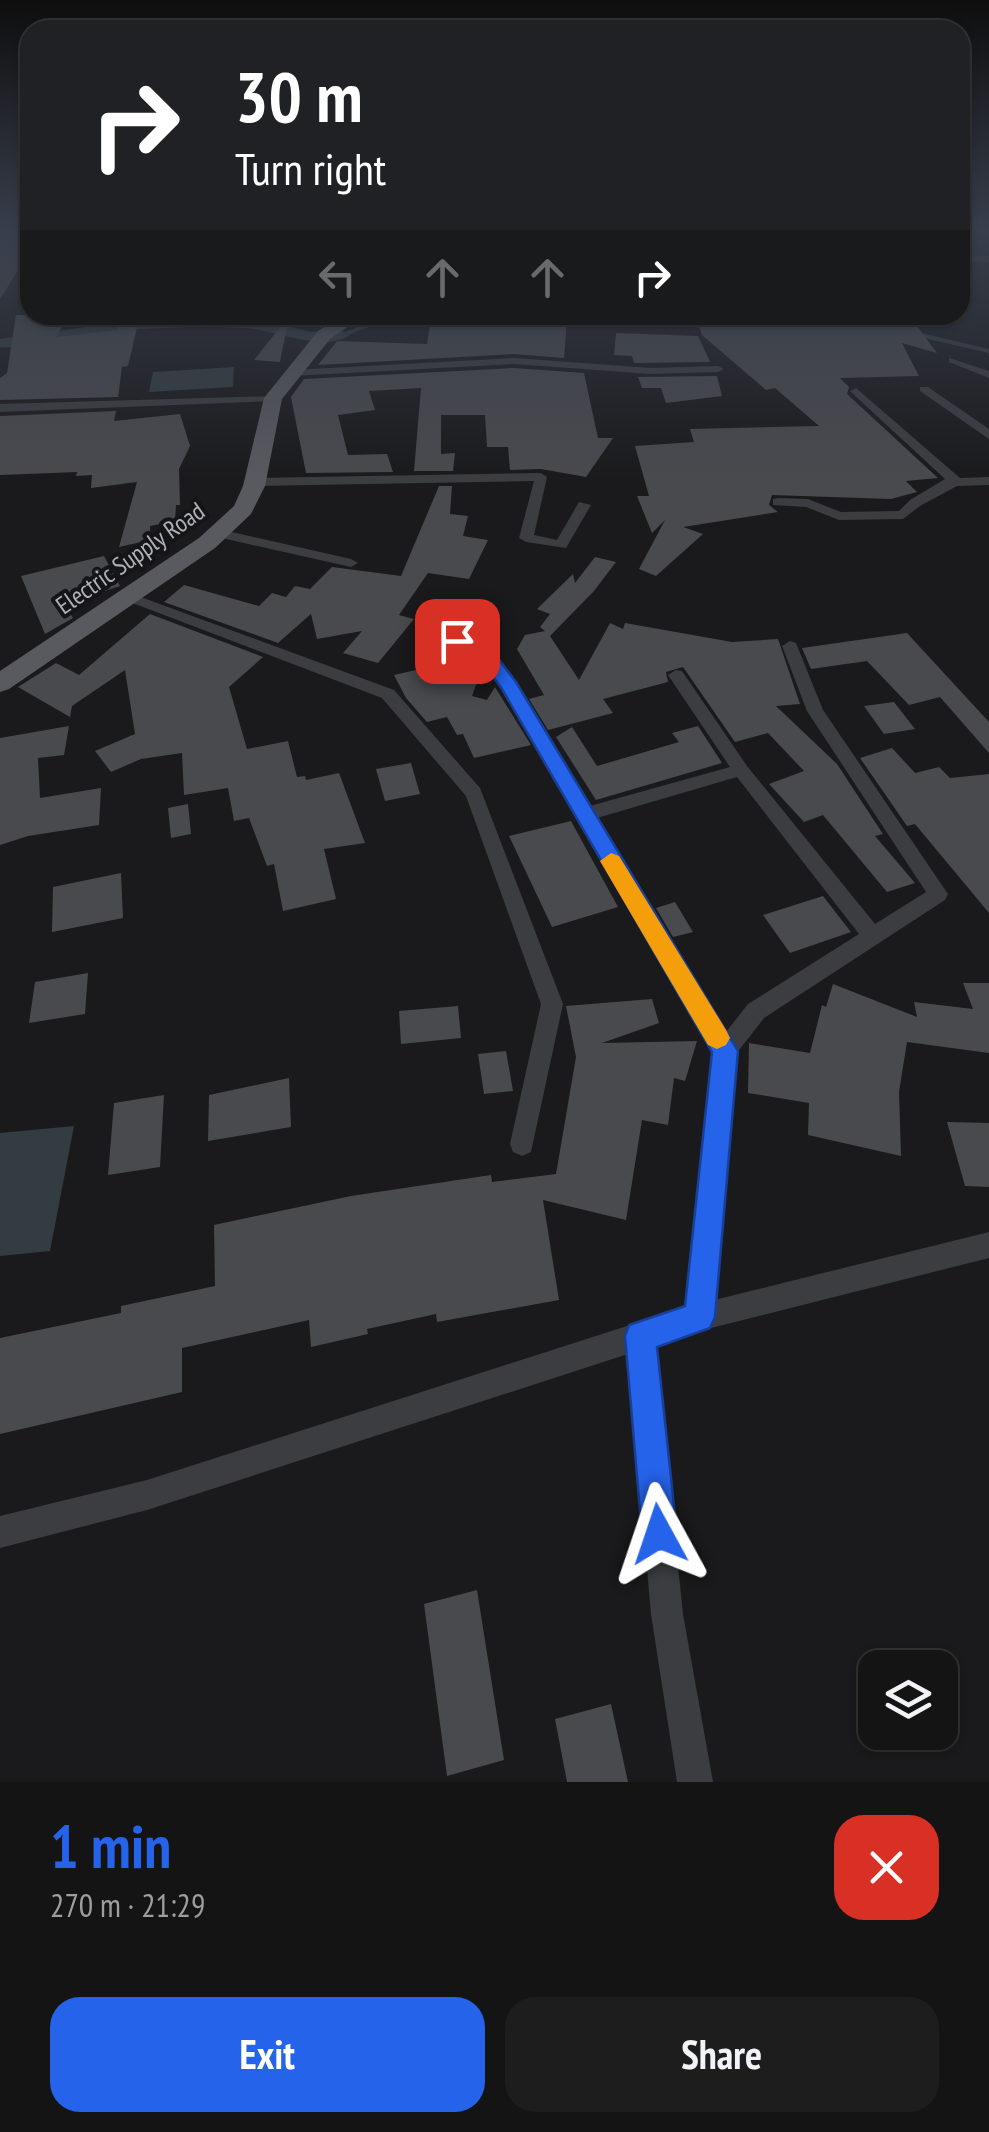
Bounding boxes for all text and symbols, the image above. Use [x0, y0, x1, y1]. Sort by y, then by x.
text: 30 m [235, 51, 363, 141]
icon: right [70, 60, 200, 190]
text: Turn right [235, 139, 386, 197]
icon: left [310, 250, 365, 305]
icon: ahead [415, 250, 470, 305]
icon: ahead [520, 250, 575, 305]
icon: right [625, 250, 680, 305]
street label: Electric Supply Road [49, 495, 211, 621]
pin [415, 599, 500, 684]
icon: arrive [430, 614, 485, 669]
position arrow [607, 1482, 711, 1586]
map controls [858, 1650, 958, 1750]
button: layers [858, 1650, 958, 1750]
text: 1 min [50, 1807, 171, 1885]
button: close [834, 1815, 939, 1920]
text: 270 m · 21:29 [50, 1884, 205, 1926]
button: Exit [50, 1997, 485, 2112]
button: Share [505, 1997, 939, 2112]

